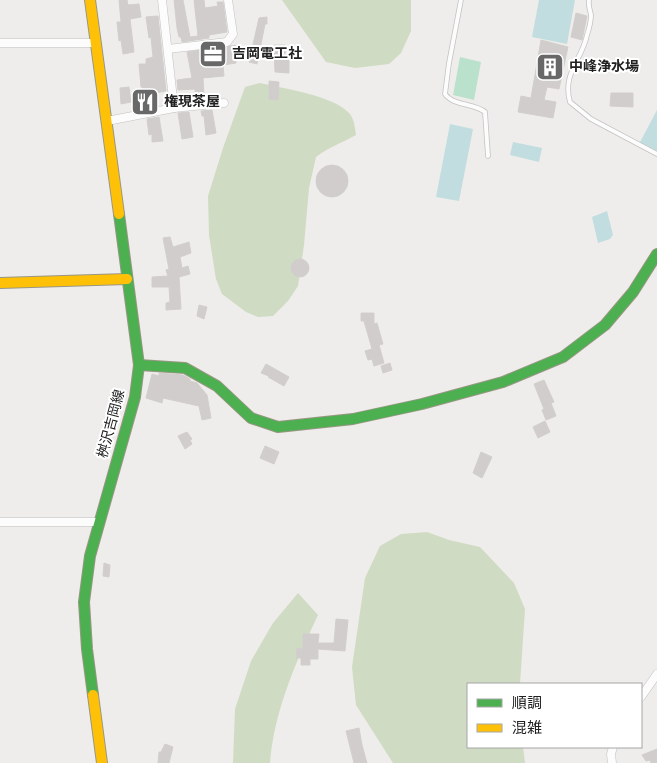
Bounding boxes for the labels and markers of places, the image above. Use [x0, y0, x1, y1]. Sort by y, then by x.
office icon: 吉岡電工社 [198, 39, 228, 69]
place label: 吉岡電工社 [232, 45, 302, 63]
building icon: 中峰浄水場 [535, 52, 565, 82]
place label: 中峰浄水場 [569, 58, 639, 76]
restaurant icon: 権現茶屋 [130, 87, 160, 117]
place label: 権現茶屋 [164, 93, 220, 111]

